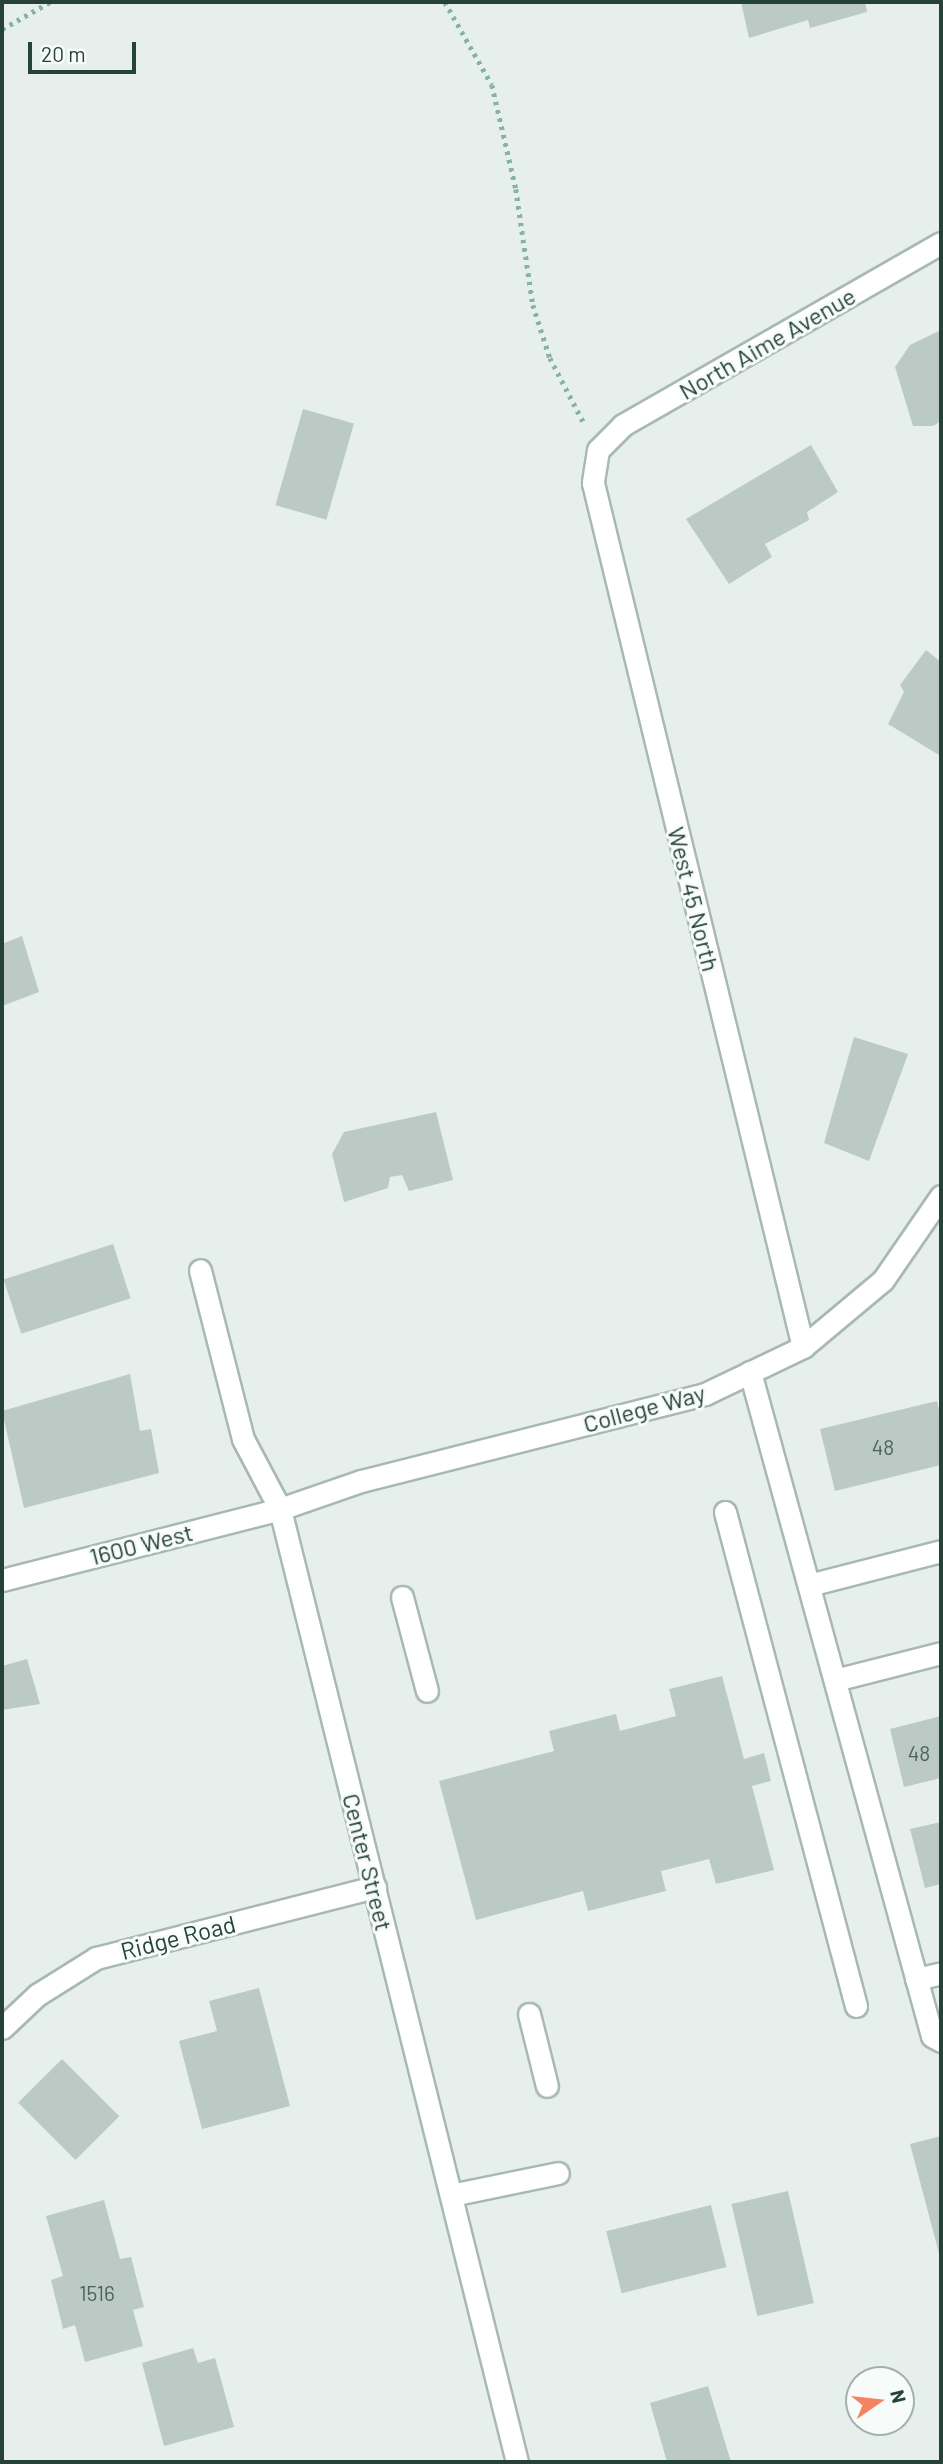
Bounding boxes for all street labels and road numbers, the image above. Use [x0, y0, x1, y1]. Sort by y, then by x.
street label: North Aime Avenue [674, 281, 860, 405]
street label: West 45 North [662, 824, 726, 974]
street label: College Way [580, 1378, 708, 1438]
street label: 1600 West [86, 1517, 196, 1571]
street label: Center Street [337, 1790, 399, 1934]
street label: Ridge Road [118, 1909, 238, 1965]

